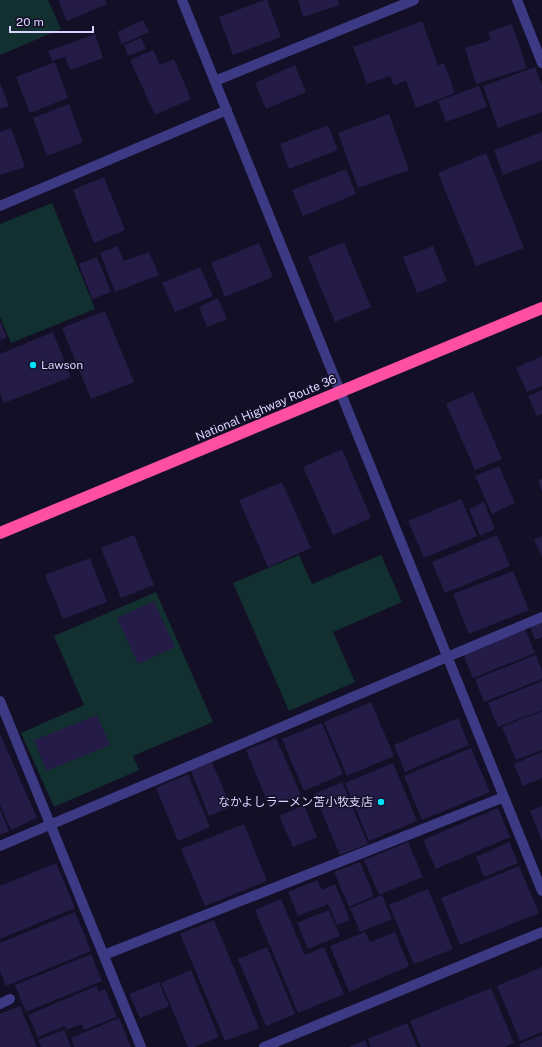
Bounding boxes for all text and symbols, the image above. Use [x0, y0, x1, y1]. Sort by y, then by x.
scale bar [10, 8, 93, 34]
text: 20 m [16, 15, 44, 29]
place label: Lawson [41, 358, 83, 372]
marker: Lawson [28, 360, 38, 370]
street label: National Highway Route 36 [193, 372, 339, 444]
place label: なかよしラーメン苫小牧支店 [218, 795, 373, 809]
marker: なかよしラーメン苫小牧支店 [376, 797, 386, 807]

